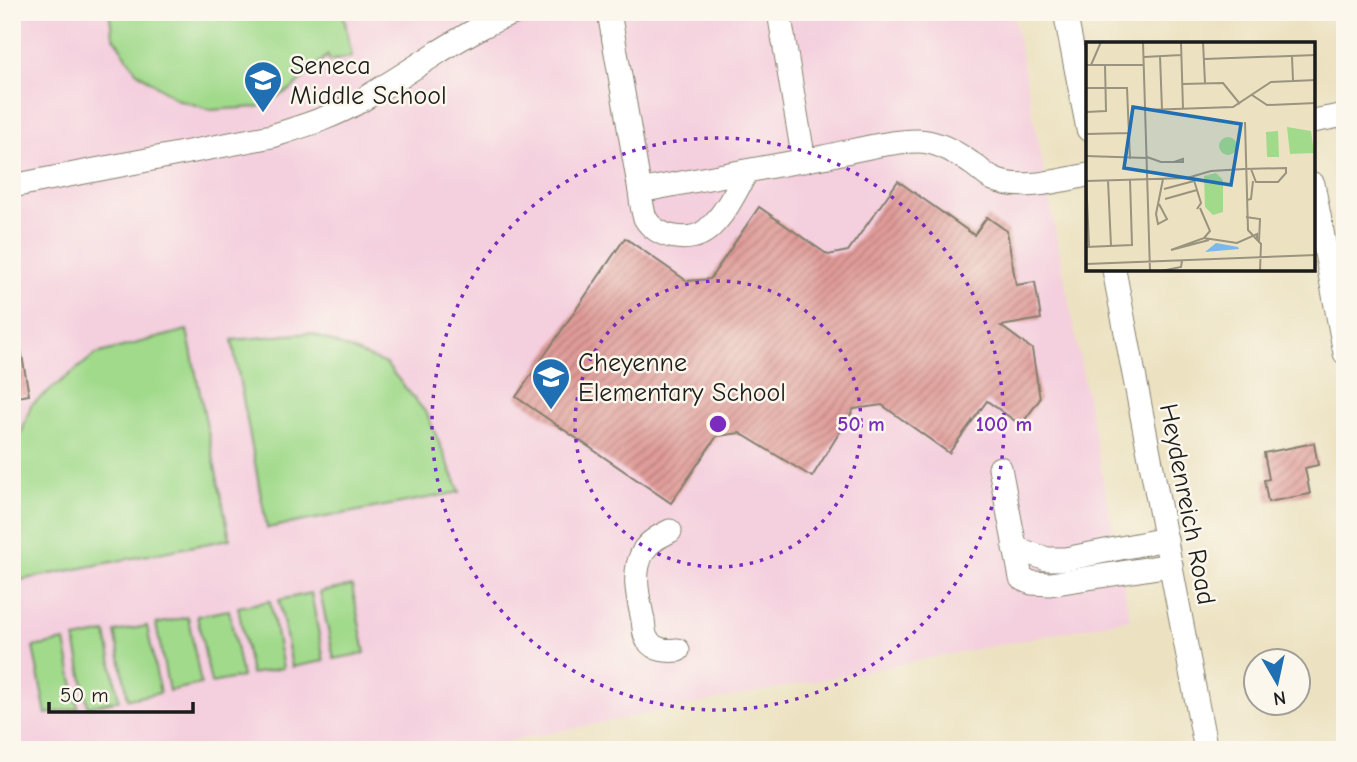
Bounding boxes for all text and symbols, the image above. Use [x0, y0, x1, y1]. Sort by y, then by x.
inset map [1086, 42, 1315, 271]
place label: Seneca Middle School [290, 51, 447, 111]
school or university icon: Seneca Middle School [242, 59, 284, 114]
place label: Cheyenne Elementary School [578, 348, 786, 408]
school or university icon: Cheyenne Elementary School [530, 356, 572, 411]
street label: Heydenreich Road [1153, 401, 1221, 607]
centre of rings [706, 412, 730, 436]
text: 50 m [837, 412, 885, 436]
text: 100 m [976, 412, 1032, 436]
north arrow [1242, 646, 1312, 716]
scale bar [49, 671, 192, 715]
text: 50 m [60, 683, 109, 707]
text: N [1272, 686, 1287, 710]

